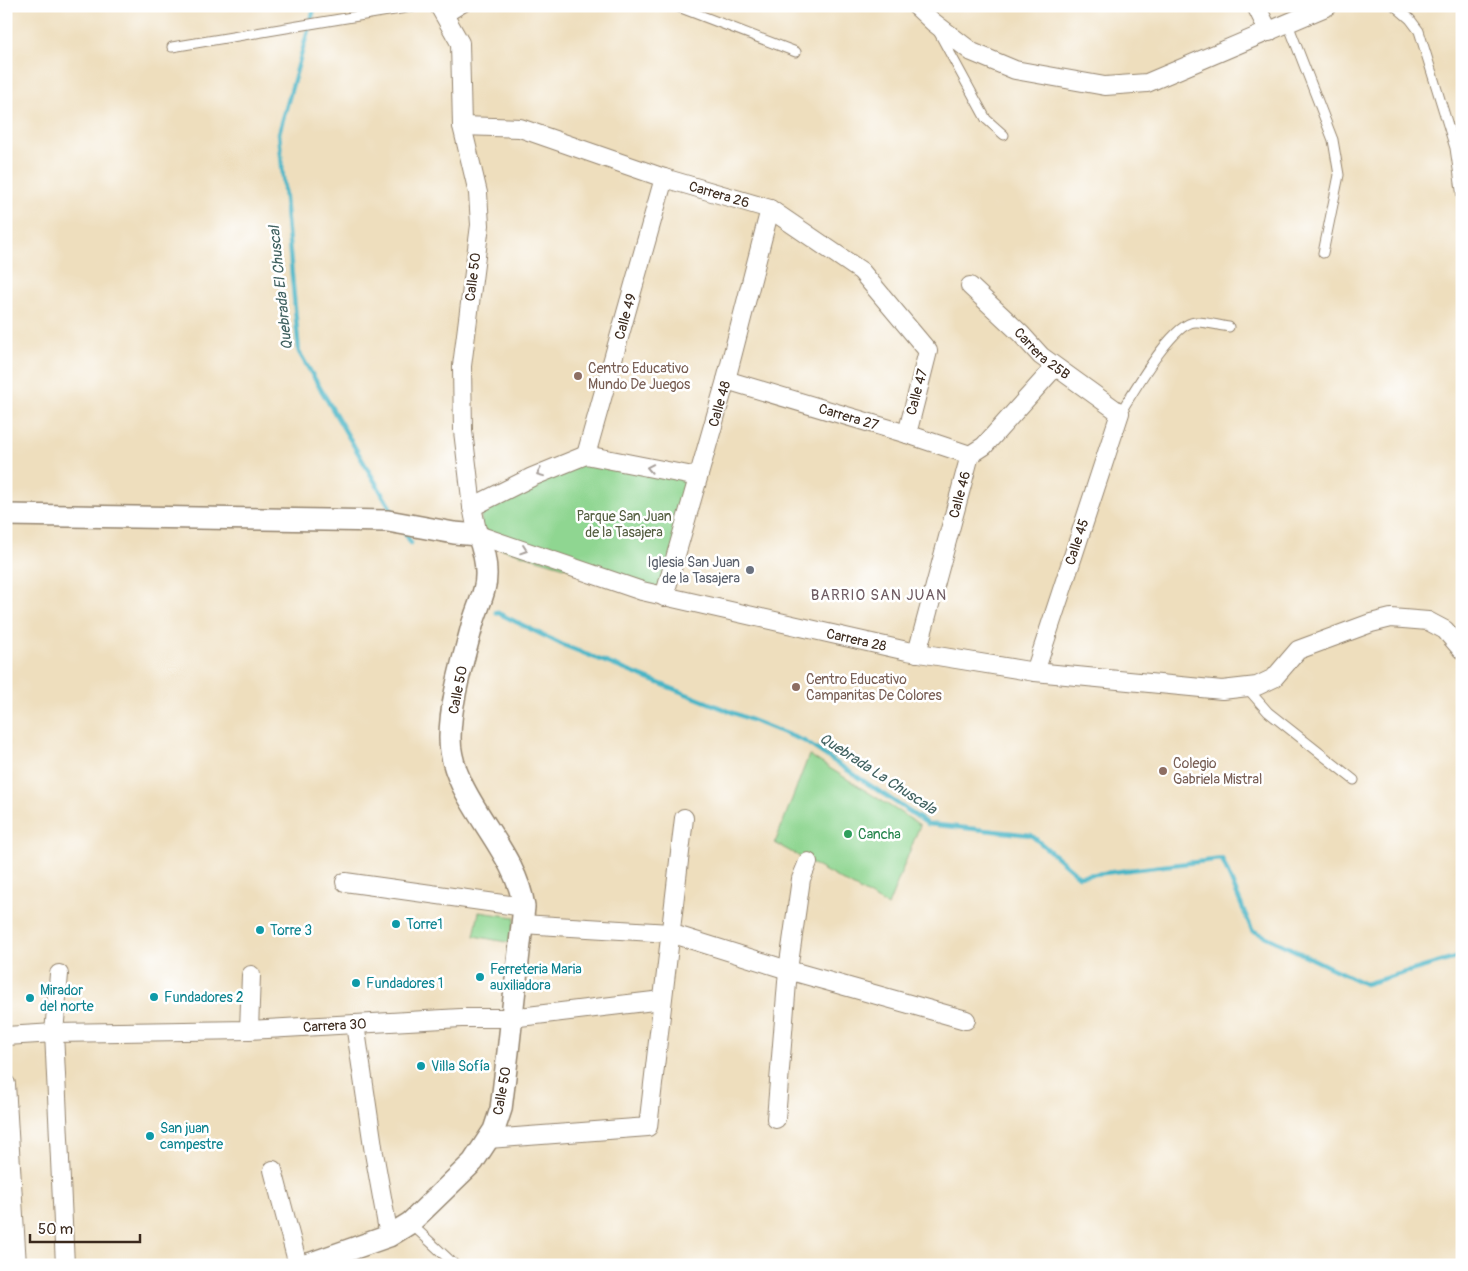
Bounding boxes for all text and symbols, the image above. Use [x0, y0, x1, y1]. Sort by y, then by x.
street label: Carrera 26 [687, 177, 752, 211]
water label: Quebrada El Chuscal [265, 224, 297, 351]
street label: Calle 50 [462, 252, 484, 302]
street label: Calle 49 [610, 291, 640, 341]
street label: Carrera 25B [1011, 324, 1074, 383]
place label: Centro Educativo Mundo De Juegos [588, 360, 691, 393]
street label: Calle 47 [903, 366, 931, 417]
marker: Centro Educativo Mundo De Juegos [572, 370, 584, 382]
street label: Calle 48 [705, 379, 734, 429]
street label: Carrera 27 [817, 400, 881, 434]
one-way arrow [645, 463, 654, 474]
one-way arrow [536, 467, 545, 478]
street label: Calle 46 [945, 469, 974, 520]
park label: Parque San Juan de la Tasajera [576, 508, 672, 541]
street label: Calle 45 [1062, 517, 1092, 567]
one-way arrow [519, 545, 528, 555]
place label: Iglesia San Juan de la Tasajera [648, 554, 740, 587]
marker: Iglesia San Juan de la Tasajera [744, 564, 756, 576]
district label: BARRIO SAN JUAN [811, 586, 947, 605]
street label: Carrera 28 [825, 625, 888, 655]
street label: Calle 50 [445, 664, 471, 716]
place label: Centro Educativo Campanitas De Colores [806, 671, 942, 704]
marker: Centro Educativo Campanitas De Colores [790, 681, 802, 693]
water label: Quebrada La Chuscala [816, 729, 941, 819]
place label: Colegio Gabriela Mistral [1173, 755, 1262, 788]
marker: Colegio Gabriela Mistral [1157, 765, 1169, 777]
place label: Cancha [858, 826, 901, 843]
marker: Cancha [842, 828, 854, 840]
place label: Torre1 [406, 916, 443, 933]
marker: Torre1 [390, 918, 402, 930]
place label: Torre 3 [270, 922, 312, 939]
marker: Torre 3 [254, 924, 266, 936]
place label: Ferreteria Maria auxiliadora [490, 961, 582, 994]
marker: Ferreteria Maria auxiliadora [474, 971, 486, 983]
place label: Fundadores 1 [366, 975, 443, 992]
marker: Fundadores 1 [350, 977, 362, 989]
place label: Mirador del norte [40, 982, 94, 1015]
place label: Fundadores 2 [164, 989, 244, 1006]
marker: Fundadores 2 [148, 991, 160, 1003]
marker: Mirador del norte [24, 992, 36, 1004]
street label: Carrera 30 [302, 1015, 367, 1035]
place label: Villa Sofía [431, 1058, 490, 1075]
marker: Villa Sofía [415, 1060, 427, 1072]
street label: Calle 50 [489, 1065, 515, 1117]
place label: San juan campestre [160, 1120, 223, 1153]
marker: San juan campestre [144, 1130, 156, 1142]
scale bar [30, 1211, 140, 1243]
text: 50 m [38, 1220, 73, 1239]

